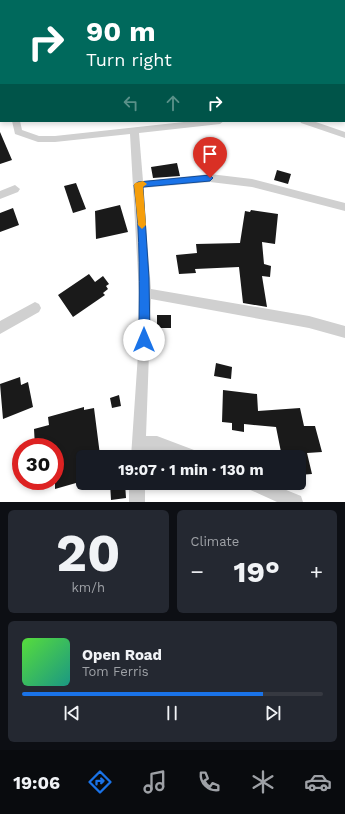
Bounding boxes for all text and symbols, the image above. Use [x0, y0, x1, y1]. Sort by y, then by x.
text: 90 m [86, 15, 156, 48]
icon: right [20, 16, 72, 68]
text: Turn right [86, 49, 172, 70]
icon: left [120, 92, 142, 114]
icon: ahead [162, 92, 184, 114]
icon: right [204, 92, 226, 114]
pin [193, 137, 227, 178]
icon: arrive [199, 143, 221, 165]
position arrow [123, 319, 165, 361]
speed limit sign: 30 [12, 438, 64, 490]
text: 19:07 · 1 min · 130 m [118, 461, 264, 479]
text: 20 [56, 523, 120, 584]
text: Climate [191, 534, 239, 549]
text: 19° [234, 554, 280, 589]
text: − [191, 559, 204, 584]
text: + [310, 559, 323, 584]
text: km/h [72, 580, 105, 595]
text: Open Road [82, 646, 162, 664]
text: Tom Ferris [82, 664, 149, 679]
icon: previous [61, 702, 83, 724]
icon: pause [161, 702, 183, 724]
icon: next [262, 702, 284, 724]
icon: directions [86, 768, 114, 796]
icon: music [141, 768, 169, 796]
icon: phone [195, 768, 223, 796]
icon: climate [249, 768, 277, 796]
icon: car [304, 768, 332, 796]
text: 19:06 [13, 772, 60, 793]

